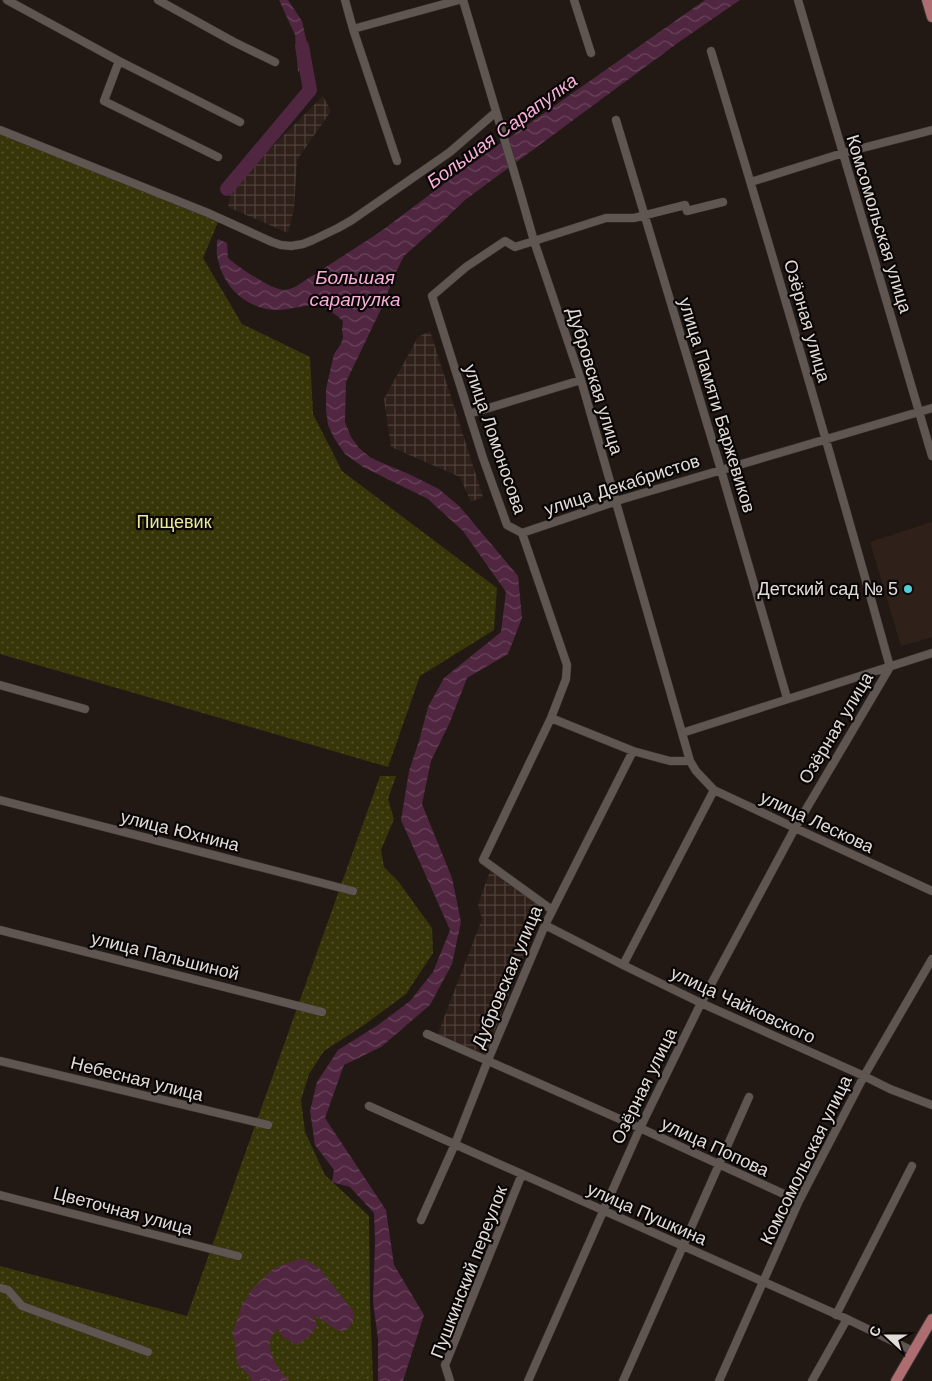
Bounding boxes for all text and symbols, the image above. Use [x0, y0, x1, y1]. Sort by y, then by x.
water label: Большая Сарапулка [423, 69, 581, 193]
street label: Комсомольская улица [842, 132, 916, 317]
street label: Озёрная улица [780, 257, 834, 385]
water label: Большая сарапулка [310, 267, 400, 310]
street label: улица Памяти Баржевиков [675, 295, 759, 515]
street label: Дубровская улица [563, 305, 627, 458]
street label: улица Ломоносова [460, 361, 530, 518]
street label: улица Декабристов [542, 450, 702, 520]
park label: Пищевик [136, 512, 212, 532]
place label: Детский сад № 5 [758, 579, 898, 599]
marker: Детский сад № 5 [902, 583, 914, 595]
street label: Озёрная улица [795, 668, 878, 787]
street label: улица Лескова [757, 787, 878, 857]
street label: улица Юхнина [119, 807, 242, 856]
street label: Дубровская улица [468, 902, 546, 1051]
street label: улица Пальшиной [89, 928, 241, 984]
street label: улица Чайковского [668, 963, 818, 1047]
street label: Озёрная улица [607, 1024, 681, 1147]
street label: Небесная улица [69, 1053, 206, 1105]
street label: Комсомольская улица [756, 1071, 856, 1248]
street label: улица Попова [658, 1113, 773, 1181]
street label: улица Пушкина [584, 1179, 711, 1250]
street label: Цветочная улица [51, 1183, 196, 1239]
street label: Пушкинский переулок [427, 1183, 511, 1361]
north arrow [862, 1311, 912, 1361]
text: С [866, 1324, 884, 1339]

